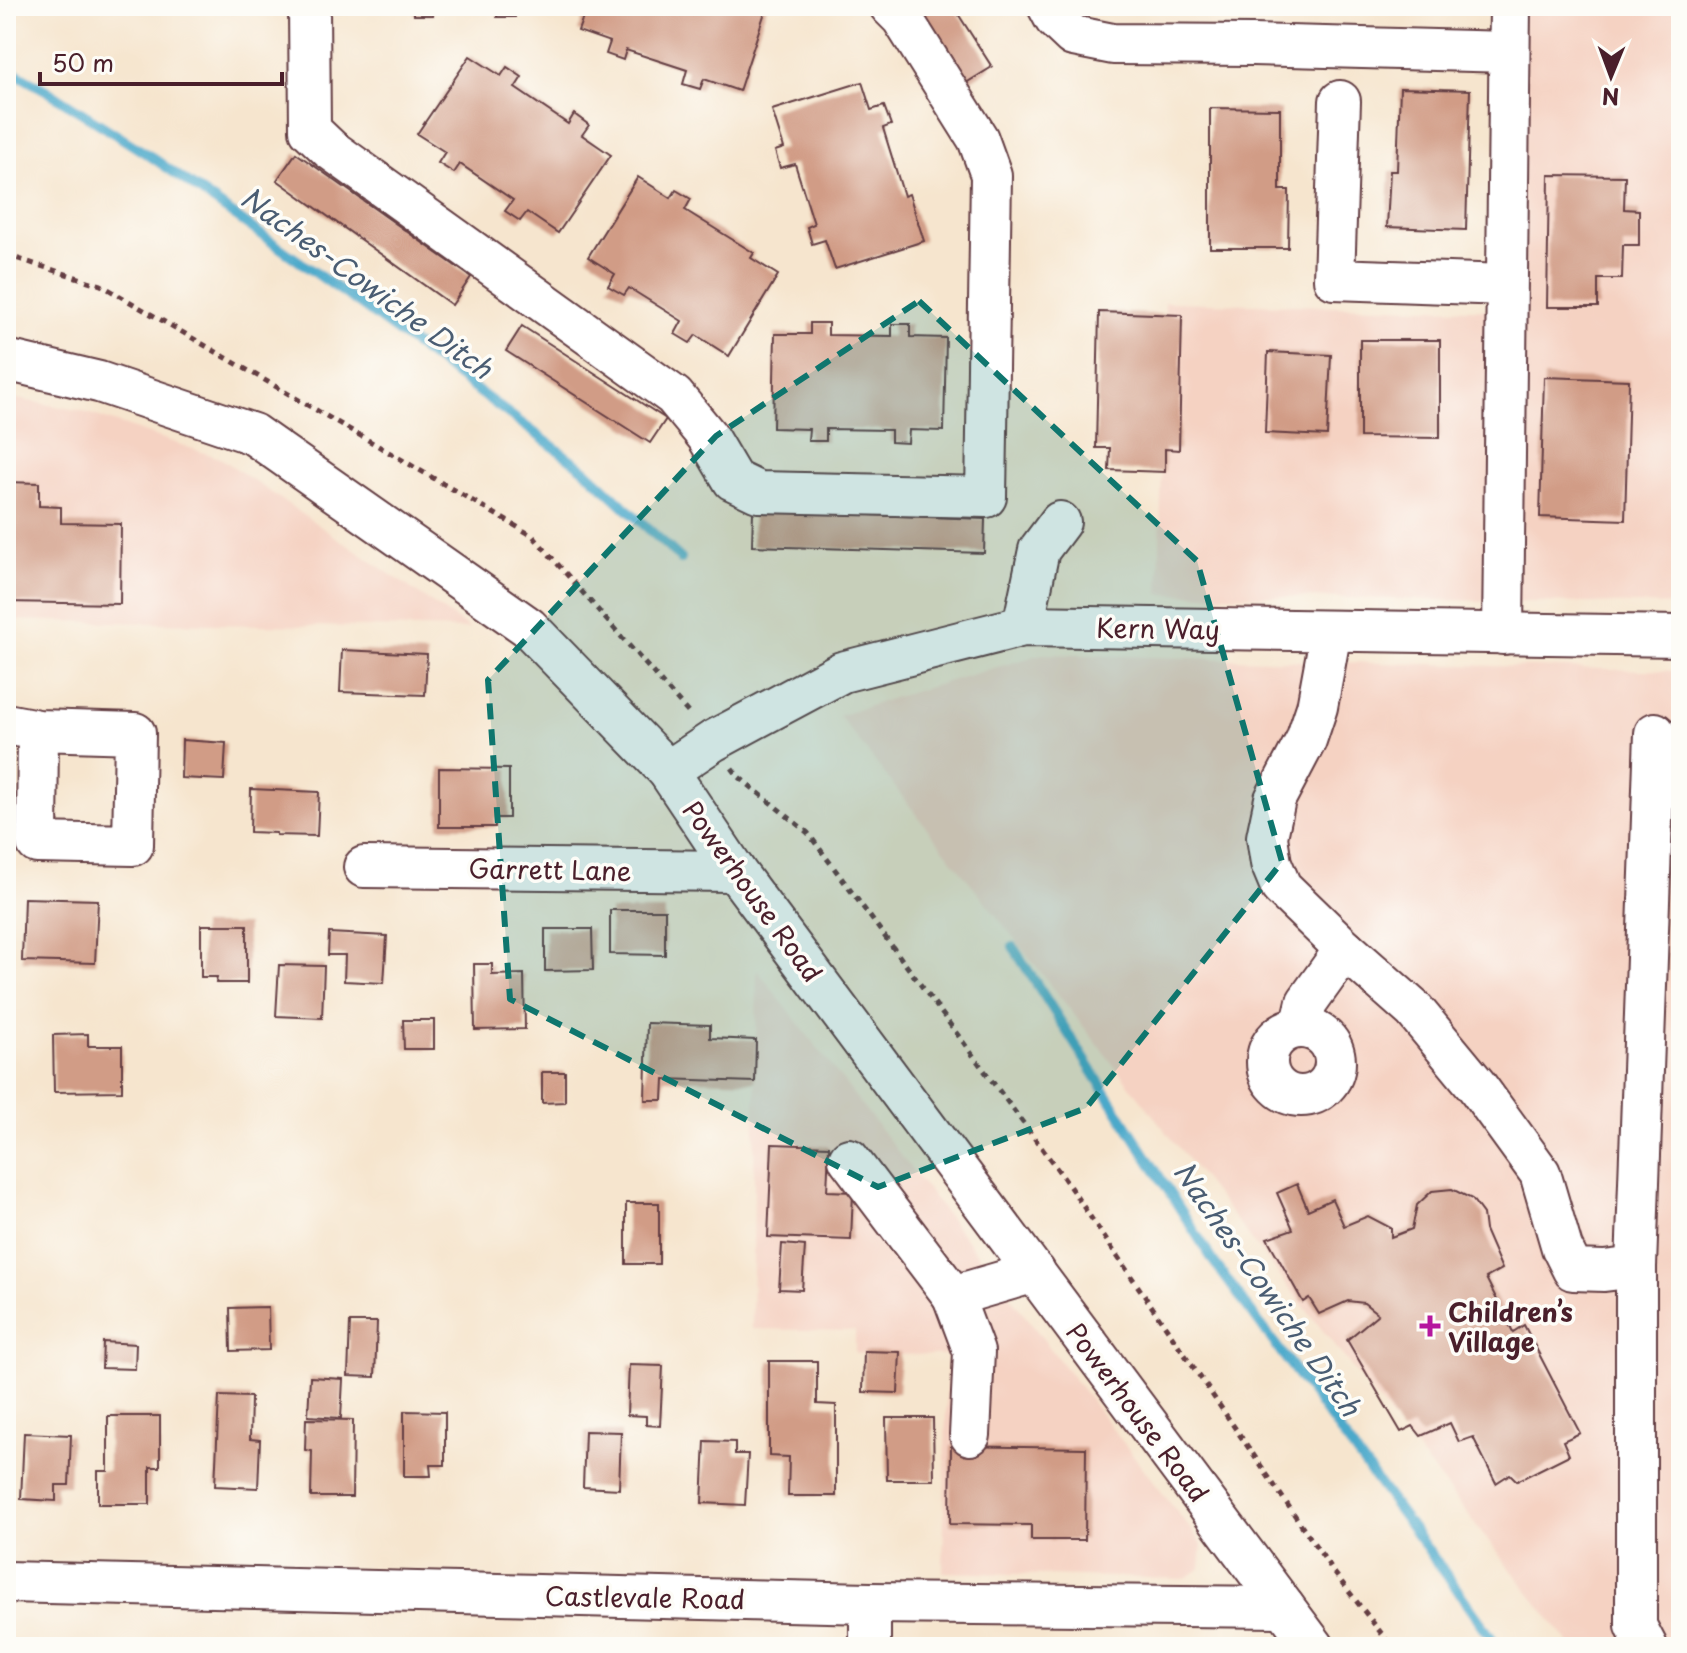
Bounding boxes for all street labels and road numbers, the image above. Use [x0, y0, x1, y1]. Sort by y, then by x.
street label: Kern Way [1096, 607, 1220, 649]
street label: Powerhouse Road [674, 792, 832, 990]
street label: Garrett Lane [468, 848, 632, 890]
street label: Powerhouse Road [1057, 1314, 1219, 1510]
street label: Castlevale Road [544, 1576, 746, 1618]

